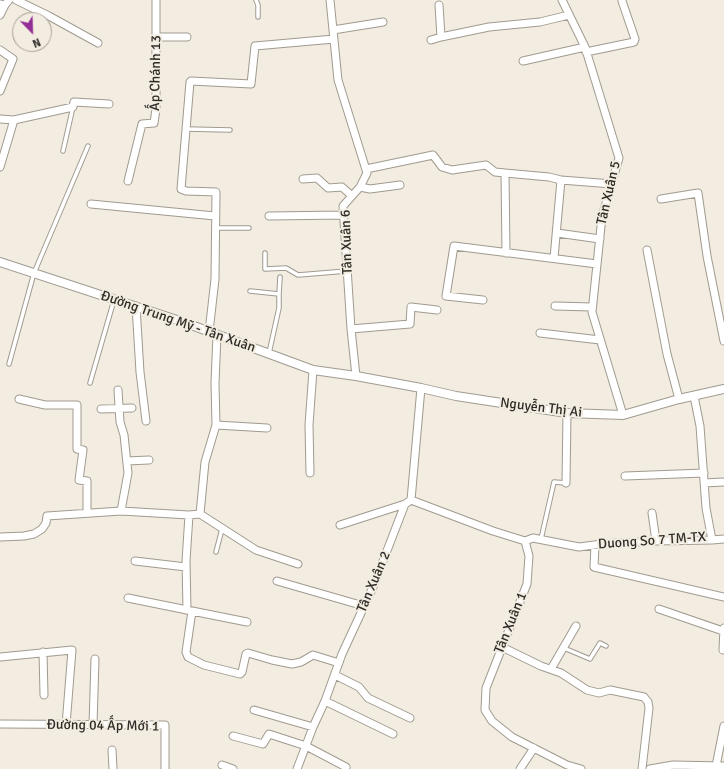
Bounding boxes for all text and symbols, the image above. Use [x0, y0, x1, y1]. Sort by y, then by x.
north arrow [12, 12, 52, 52]
text: N [30, 35, 43, 50]
street label: Ấp Chánh 13 [147, 35, 165, 111]
street label: Tân Xuân 5 [594, 159, 624, 227]
street label: Tân Xuân 6 [337, 209, 357, 275]
street label: Đường Trung Mỹ - Tân Xuân [98, 288, 258, 356]
street label: Nguyễn Thị Ai [499, 395, 583, 421]
street label: Duong So 7 TM-TX [598, 529, 706, 553]
street label: Tân Xuân 2 [354, 549, 394, 615]
street label: Tân Xuân 1 [491, 590, 531, 656]
street label: Đường 04 Ấp Mới 1 [46, 717, 160, 735]

